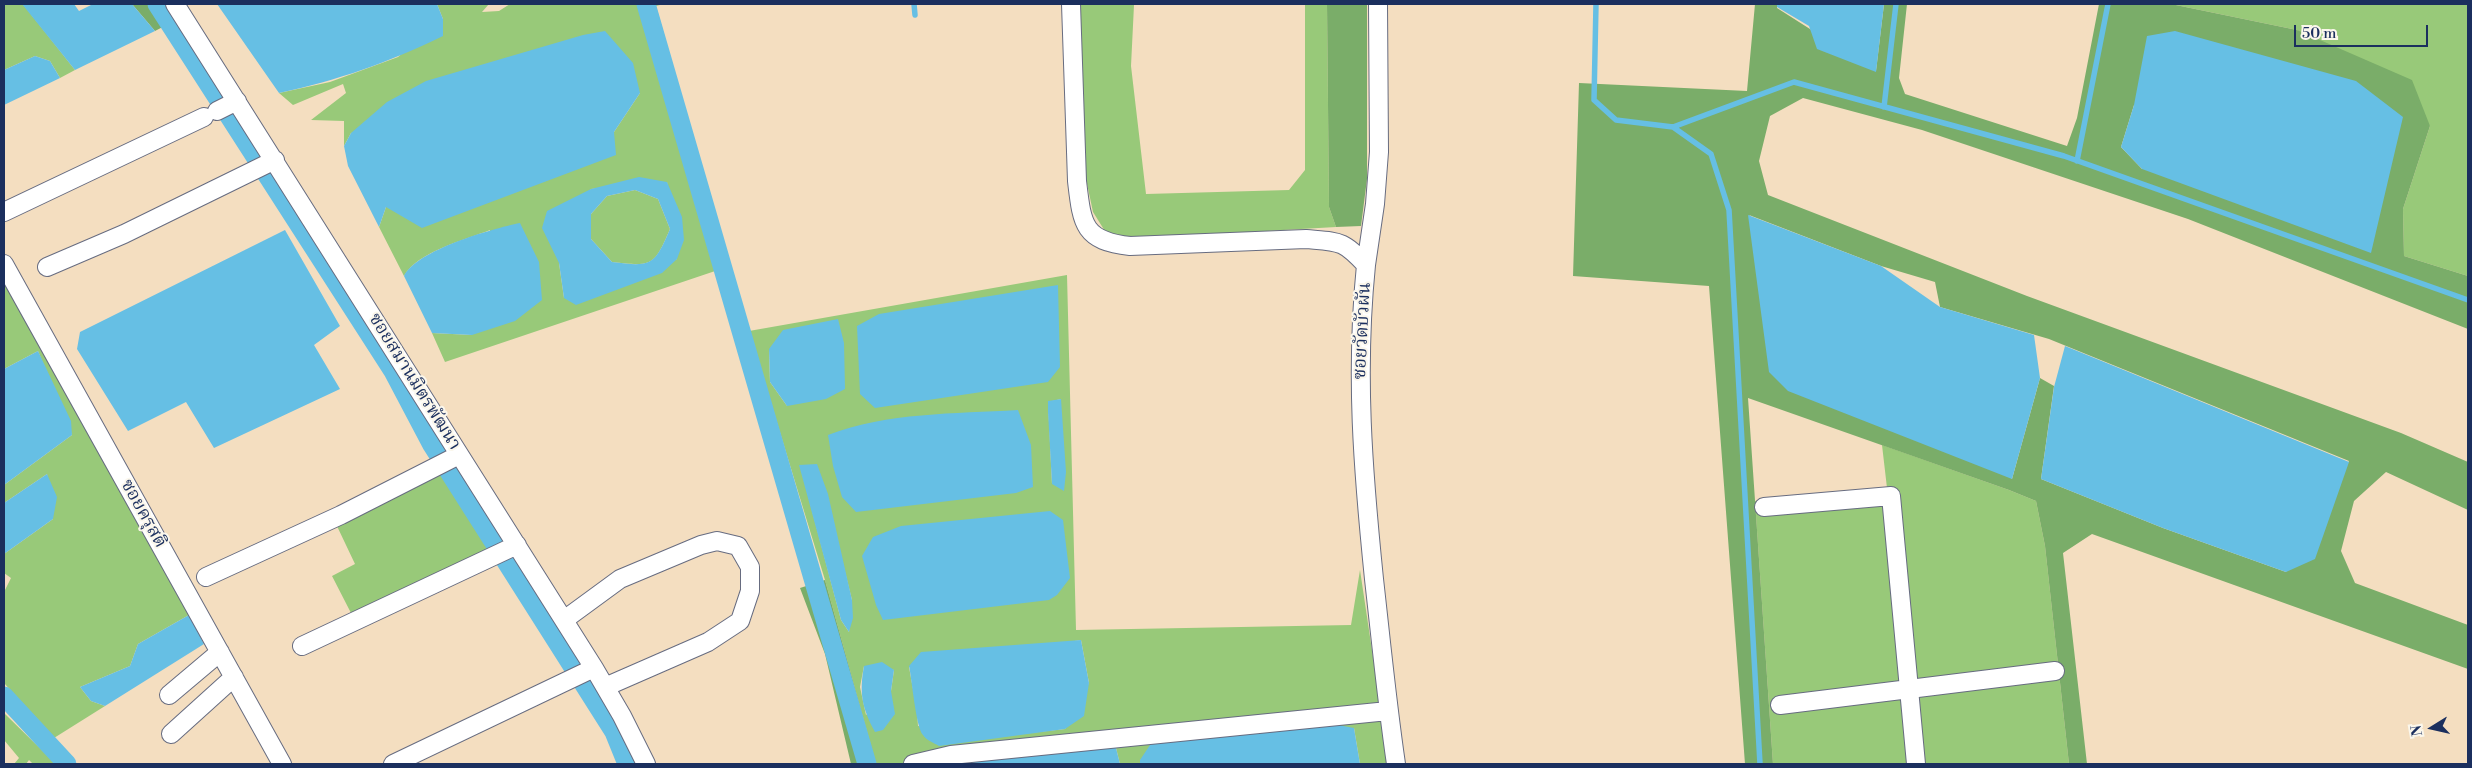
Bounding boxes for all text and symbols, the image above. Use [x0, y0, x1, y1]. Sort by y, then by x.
scale bar [2297, 15, 2431, 47]
text: 50 m [2302, 24, 2336, 43]
street label: ซอยวัดบัวผัน [1350, 282, 1376, 380]
street label: ซอยสมานมิตรพัฒนา [363, 310, 465, 454]
street label: ซอยครุสติ [115, 476, 171, 552]
north arrow [2407, 703, 2457, 753]
text: N [2407, 724, 2427, 738]

